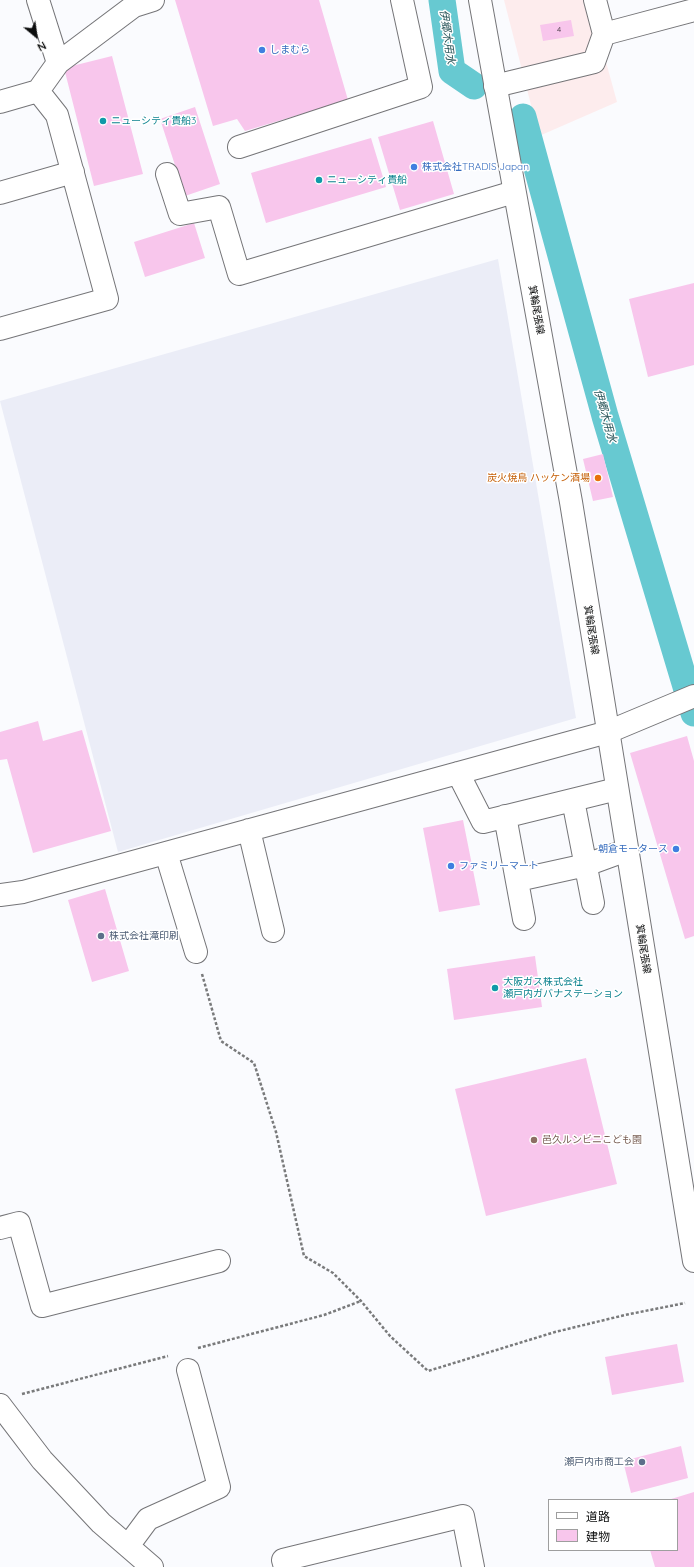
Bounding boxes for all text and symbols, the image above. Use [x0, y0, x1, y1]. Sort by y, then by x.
water label: 伊郷木用水 [437, 9, 457, 65]
north arrow [16, 16, 56, 56]
house number: 4 [557, 25, 561, 35]
text: N [35, 38, 49, 55]
place label: しまむら [270, 44, 310, 56]
marker: しまむら [257, 45, 267, 55]
place label: ニューシティ貴船3 [111, 115, 196, 127]
marker: ニューシティ貴船3 [98, 116, 108, 126]
place label: 株式会社TRADIS Japan [422, 161, 529, 173]
marker: 株式会社TRADIS Japan [409, 162, 419, 172]
place label: ニューシティ貴船 [327, 174, 407, 186]
marker: ニューシティ貴船 [314, 175, 324, 185]
street label: 箕輪尾張線 [526, 284, 546, 336]
water label: 伊郷木用水 [591, 388, 619, 444]
place label: 炭火焼鳥 ハッケン酒場 [487, 472, 590, 484]
marker: 炭火焼鳥 ハッケン酒場 [593, 473, 603, 483]
street label: 箕輪尾張線 [581, 604, 601, 656]
place label: 朝倉モータース [598, 843, 668, 855]
marker: 朝倉モータース [671, 844, 681, 854]
place label: ファミリーマート [459, 860, 539, 872]
marker: ファミリーマート [446, 861, 456, 871]
street label: 箕輪尾張線 [633, 923, 653, 975]
place label: 株式会社滝印刷 [109, 930, 179, 942]
marker: 株式会社滝印刷 [96, 931, 106, 941]
place label: 大阪ガス株式会社 瀬戸内ガバナステーション [503, 976, 623, 1000]
marker: 大阪ガス株式会社 瀬戸内ガバナステーション [490, 983, 500, 993]
place label: 邑久ルンビニこども園 [542, 1134, 642, 1146]
marker: 邑久ルンビニこども園 [529, 1135, 539, 1145]
place label: 瀬戸内市商工会 [564, 1456, 634, 1468]
marker: 瀬戸内市商工会 [637, 1457, 647, 1467]
legend [548, 1499, 678, 1551]
text: 道路 [586, 1509, 610, 1524]
text: 建物 [586, 1529, 610, 1544]

